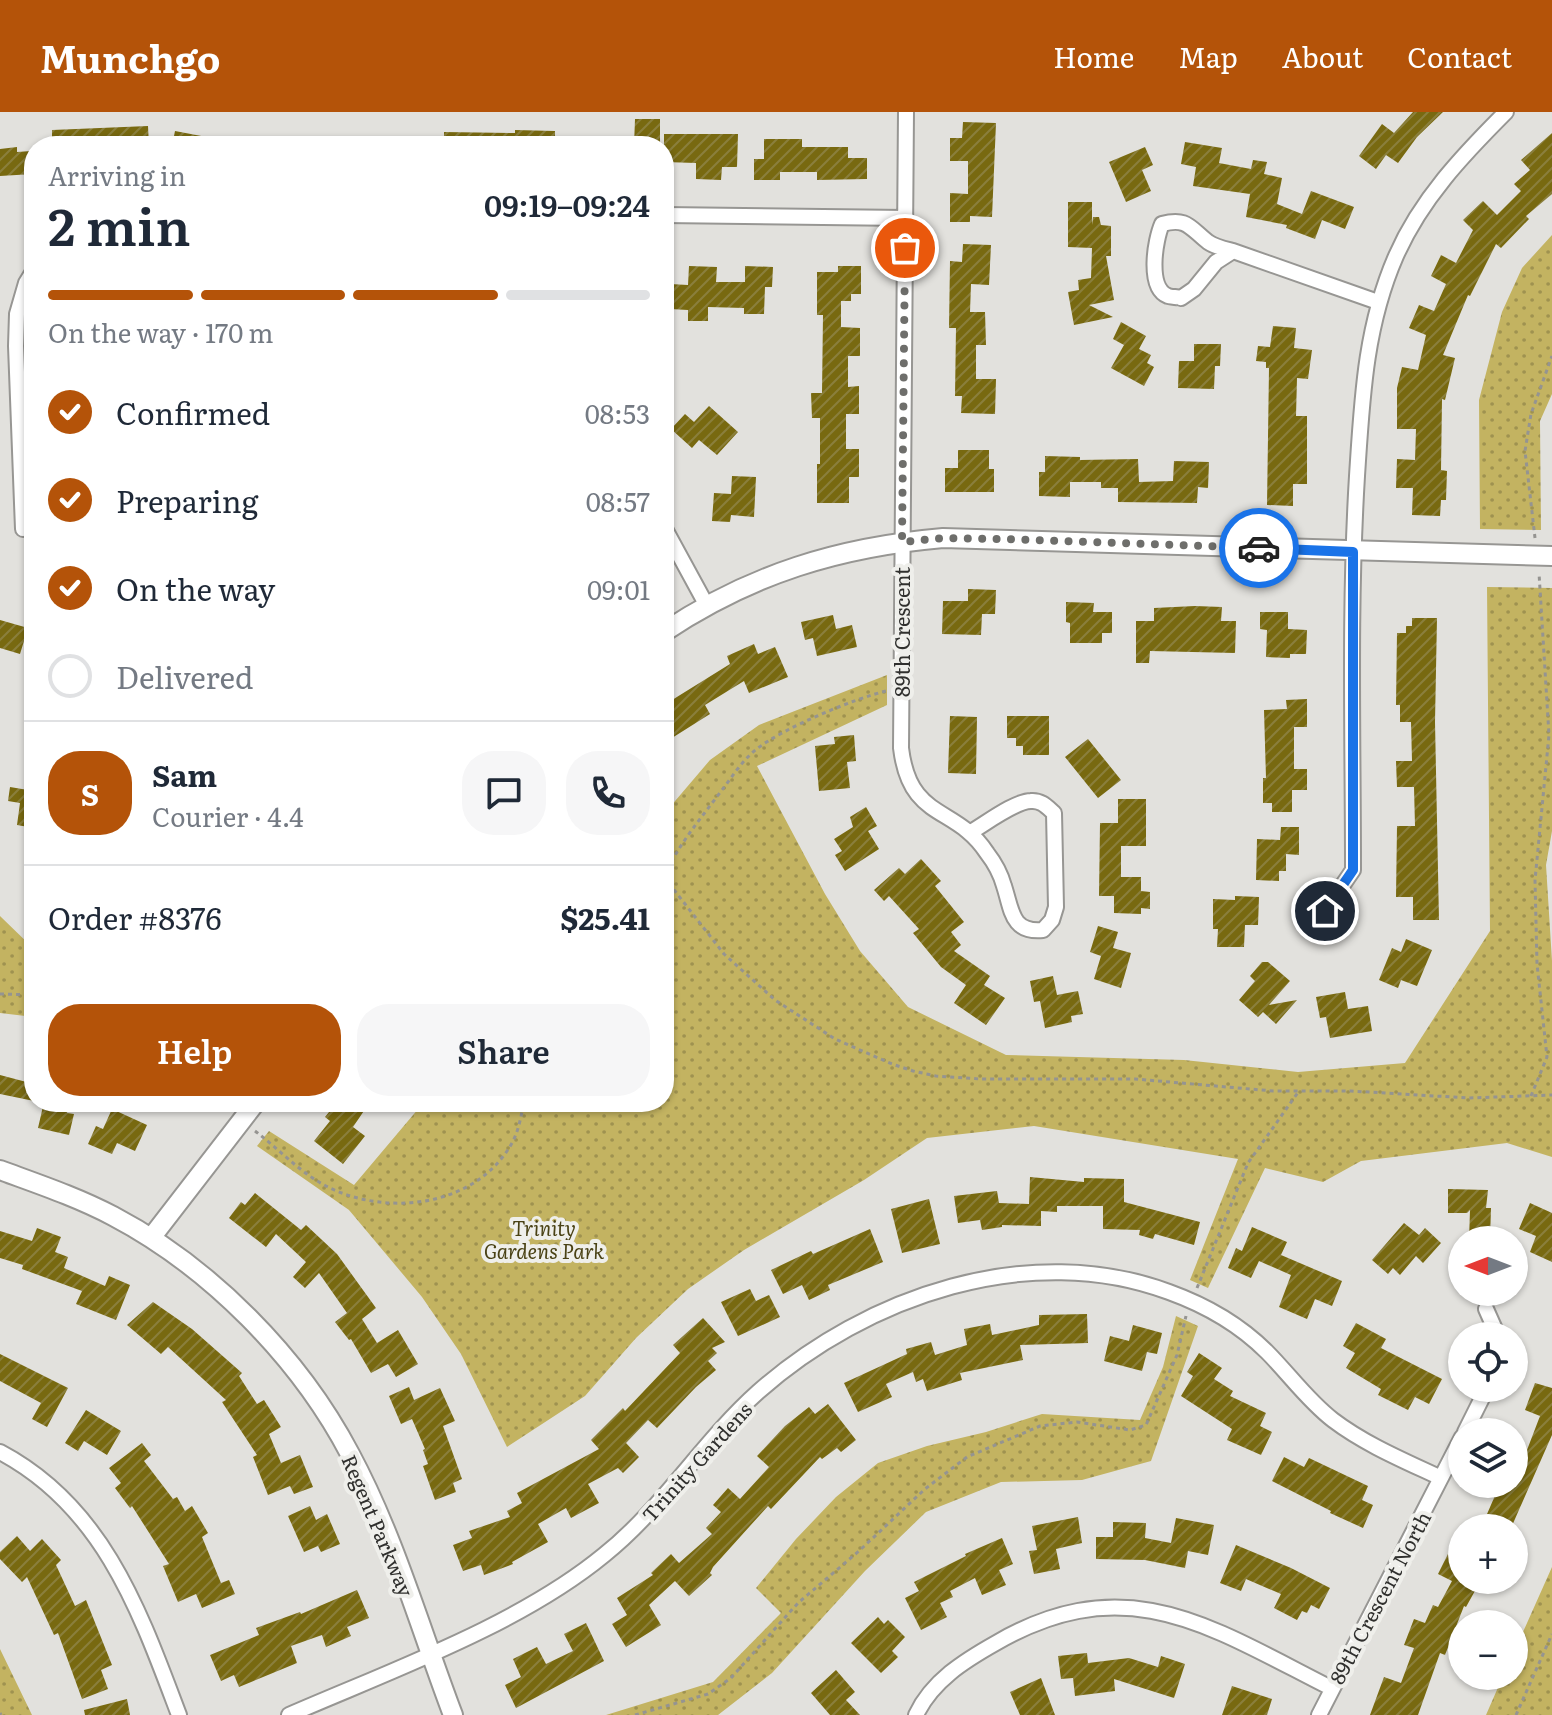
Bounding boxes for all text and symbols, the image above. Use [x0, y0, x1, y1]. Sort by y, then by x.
text: Munchgo [40, 28, 221, 85]
text: Home [1053, 35, 1134, 77]
text: Map [1178, 35, 1238, 77]
text: About [1282, 35, 1363, 77]
text: Contact [1407, 35, 1512, 77]
text: Arriving in [48, 155, 186, 194]
text: 09:19–09:24 [484, 182, 650, 226]
text: 2 min [48, 185, 191, 262]
pin [871, 214, 939, 282]
icon: bag [883, 226, 927, 270]
text: On the way · 170 m [48, 312, 274, 351]
icon: check [48, 390, 92, 434]
text: Confirmed [116, 390, 270, 434]
text: 08:53 [585, 393, 650, 432]
icon: check [48, 478, 92, 522]
text: Preparing [116, 478, 258, 522]
text: 08:57 [586, 481, 650, 520]
courier [1219, 508, 1299, 588]
icon: car [1237, 526, 1281, 570]
icon: check [48, 566, 92, 610]
text: On the way [116, 566, 275, 610]
street label: 89th Crescent [886, 567, 916, 697]
text: 09:01 [587, 569, 650, 608]
text: Delivered [116, 654, 253, 698]
button: chat [462, 751, 546, 835]
button: phone [566, 751, 650, 835]
text: Sam [152, 752, 217, 796]
text: S [81, 771, 99, 815]
text: Courier · 4.4 [152, 796, 304, 835]
pin [1291, 877, 1359, 945]
icon: home [1303, 889, 1347, 933]
text: Order #8376 [48, 895, 222, 939]
text: $25.41 [560, 895, 650, 939]
button: Help [48, 1004, 341, 1096]
button: Share [357, 1004, 650, 1096]
park label: Trinity Gardens Park [484, 1212, 604, 1265]
north arrow [1448, 1226, 1528, 1306]
map controls [1448, 1226, 1528, 1690]
button: locate [1448, 1322, 1528, 1402]
street label: Trinity Gardens [634, 1394, 758, 1528]
button: layers [1448, 1418, 1528, 1498]
street label: Regent Parkway [336, 1449, 423, 1601]
street label: 89th Crescent North [1321, 1505, 1437, 1689]
button: + [1448, 1514, 1528, 1594]
button: − [1448, 1610, 1528, 1690]

